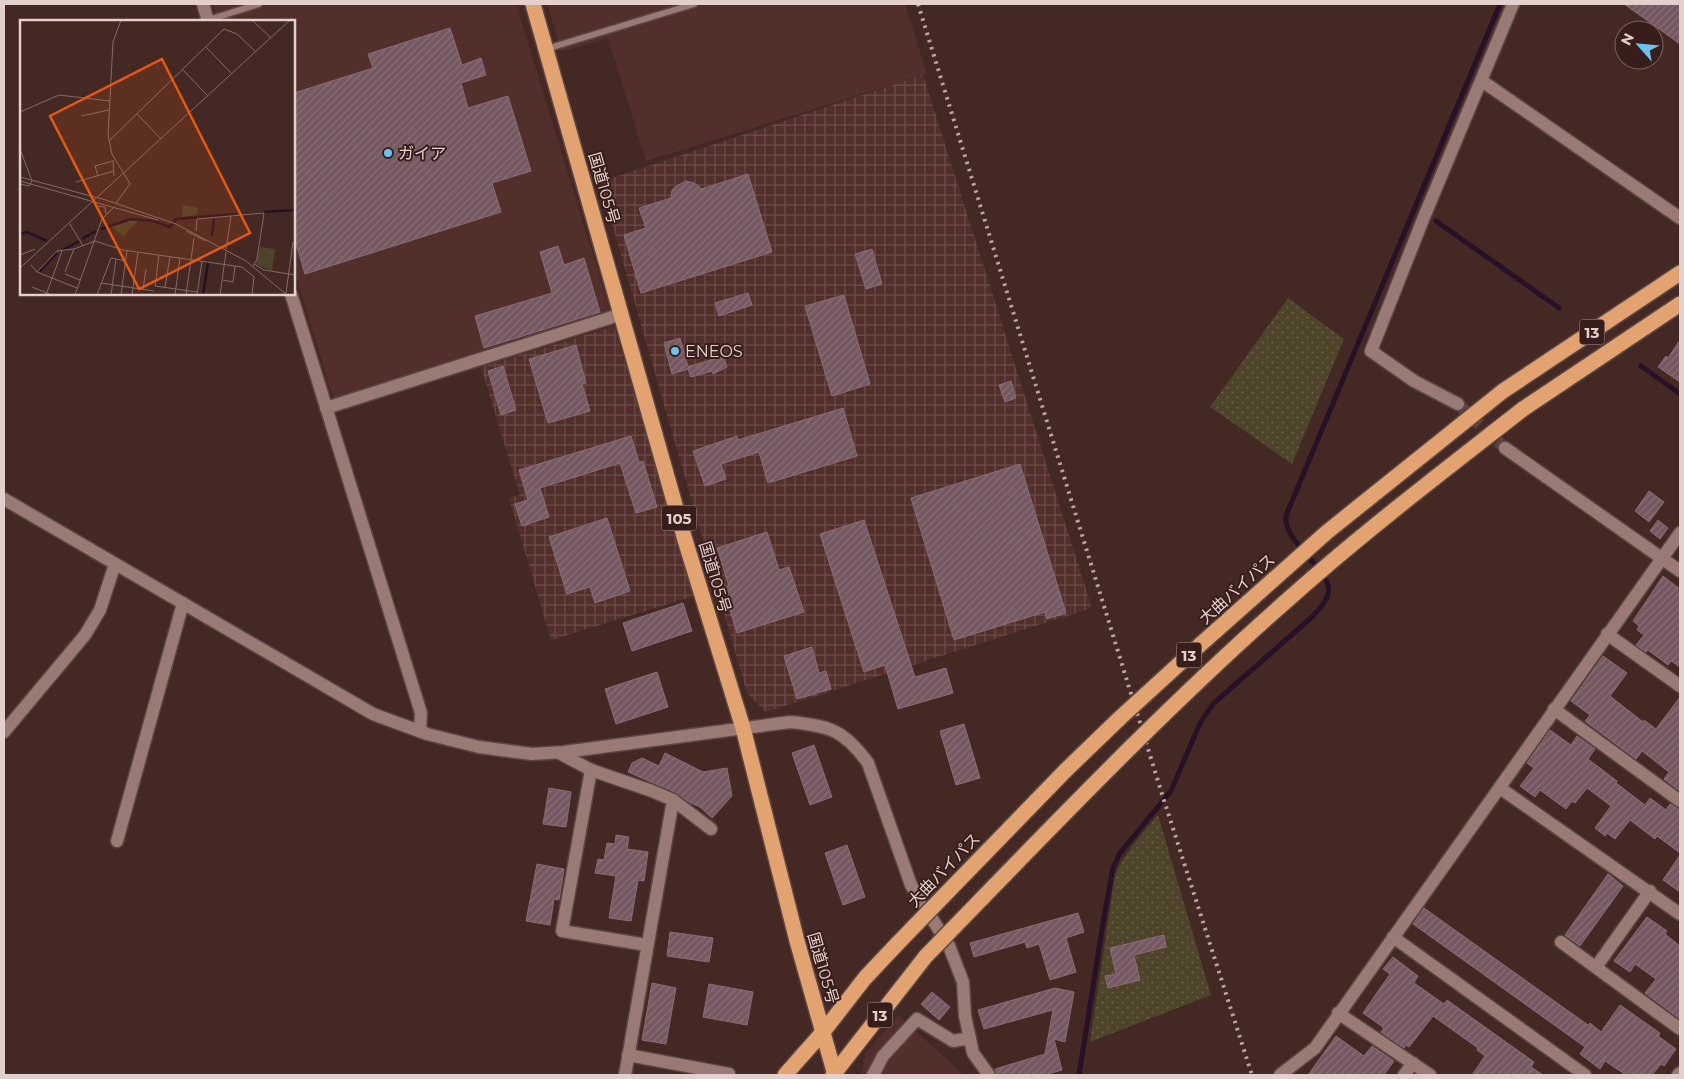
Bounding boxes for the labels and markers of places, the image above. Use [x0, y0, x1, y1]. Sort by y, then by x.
place label: ガイア [398, 144, 446, 163]
marker: ガイア [382, 147, 394, 159]
place label: ENEOS [685, 342, 743, 361]
marker: ENEOS [669, 345, 681, 357]

